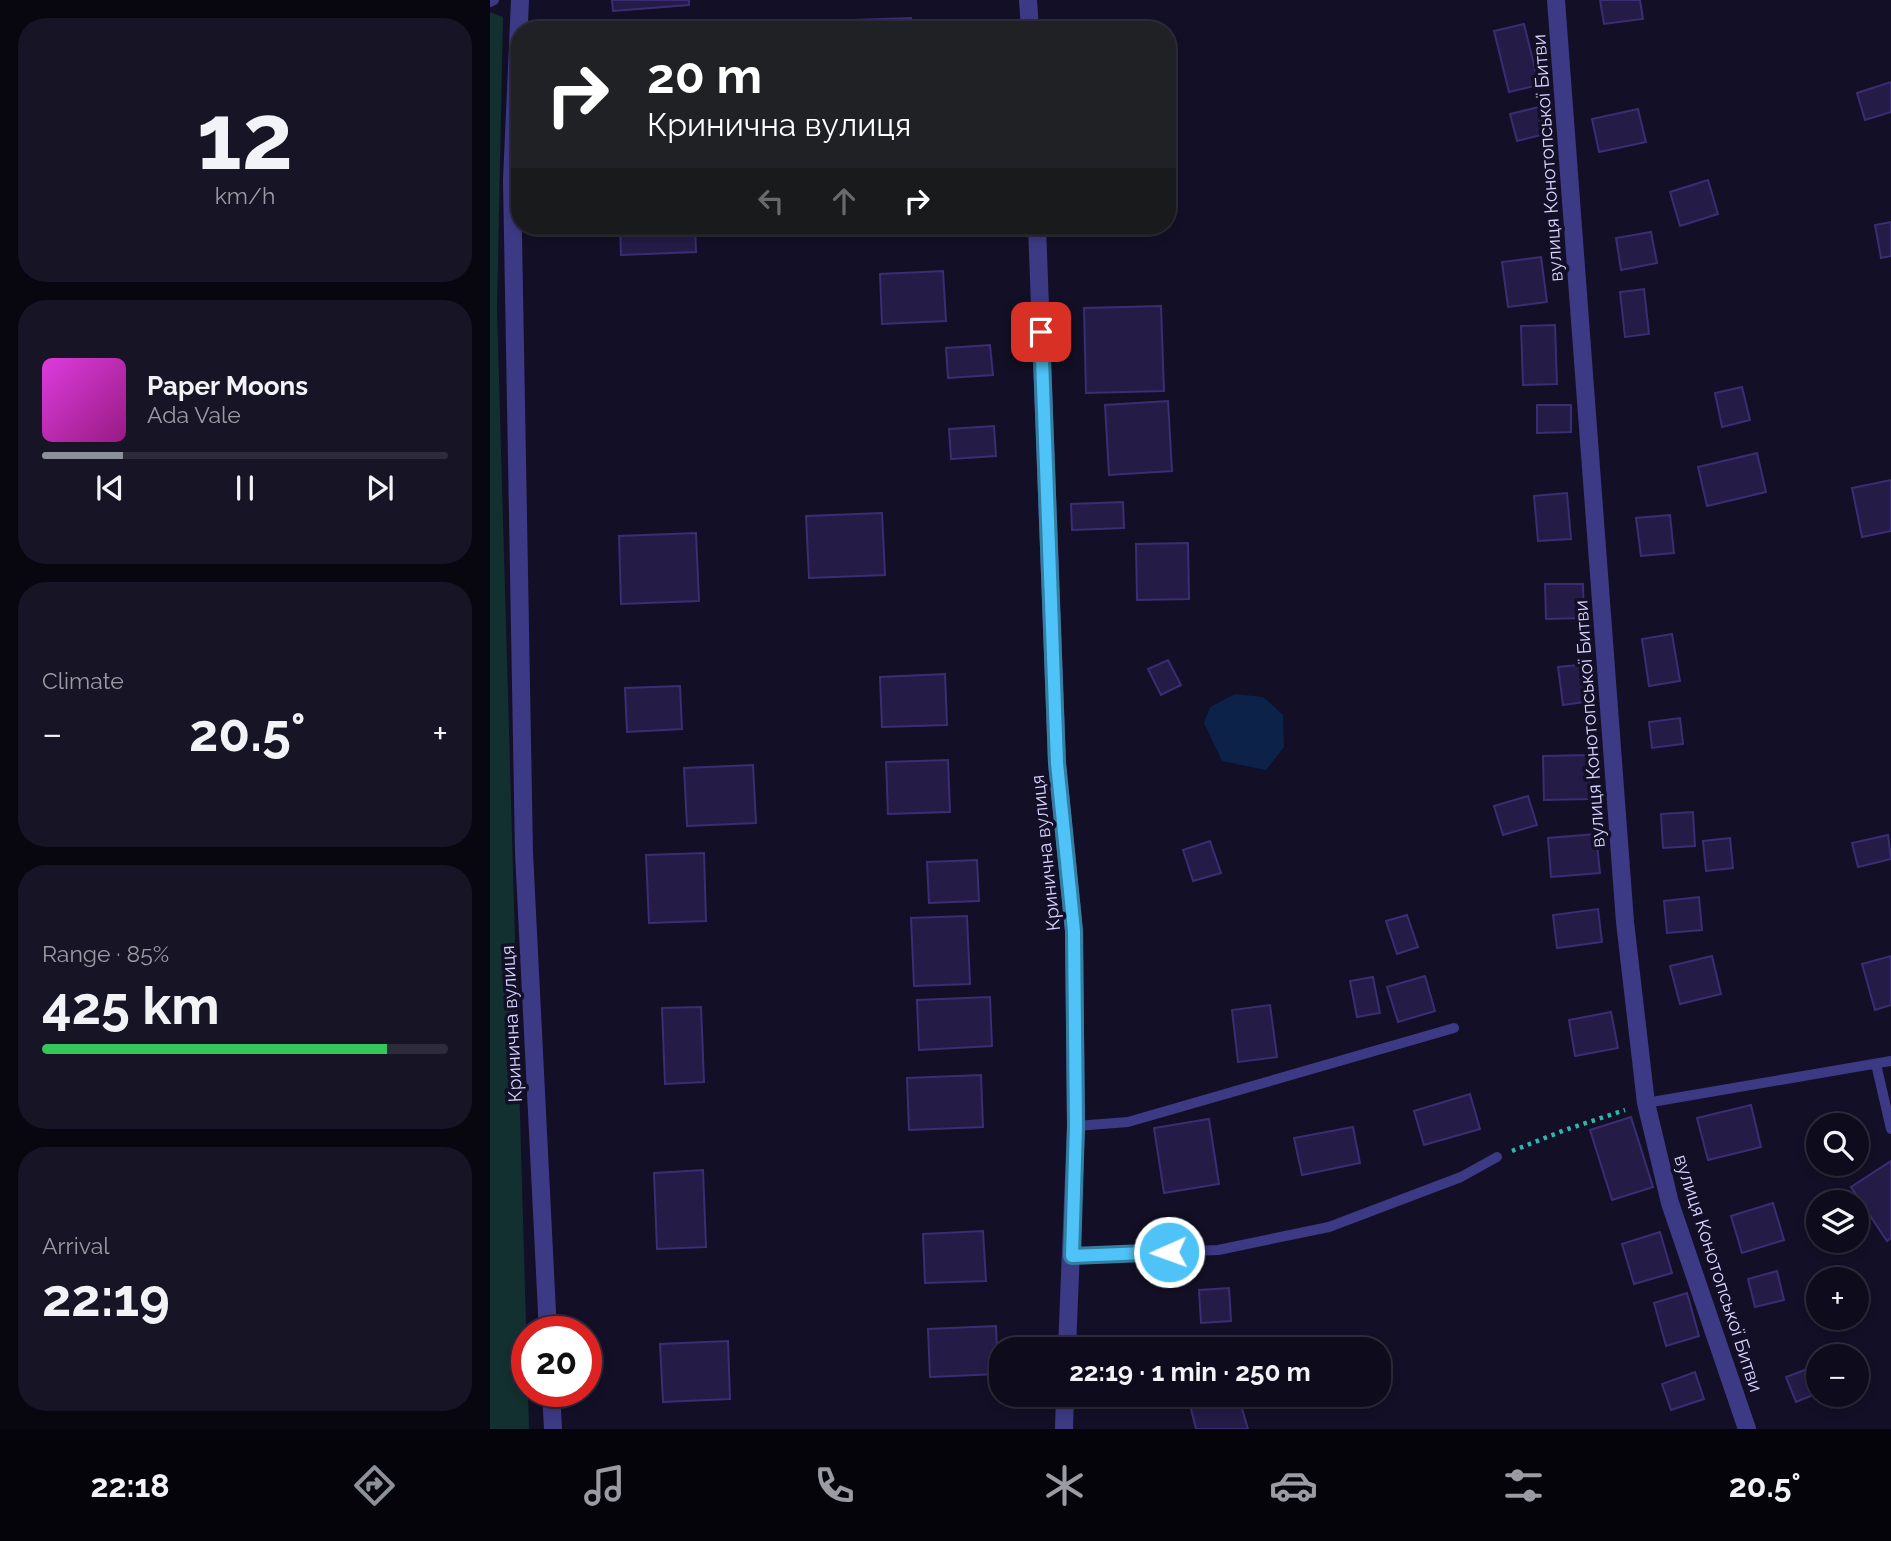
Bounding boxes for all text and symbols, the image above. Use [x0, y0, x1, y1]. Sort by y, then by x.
street label: вулиця Конотопської Битви [1527, 33, 1567, 283]
text: 20 m [647, 47, 762, 104]
icon: right [532, 49, 623, 140]
text: 12 [197, 83, 293, 190]
text: Кринична вулиця [647, 106, 911, 143]
text: km/h [215, 182, 275, 209]
icon: left [752, 182, 790, 220]
icon: ahead [825, 182, 863, 220]
icon: right [898, 182, 936, 220]
pin [1011, 302, 1071, 362]
icon: arrive [1022, 313, 1060, 351]
text: Paper Moons [147, 371, 308, 401]
text: Ada Vale [147, 401, 241, 428]
icon: previous [91, 469, 129, 507]
icon: pause [226, 469, 264, 507]
icon: next [361, 469, 399, 507]
street label: вулиця Конотопської Битви [1569, 599, 1609, 849]
text: Climate [42, 667, 124, 694]
text: 20.5° [189, 702, 306, 763]
text: − [42, 711, 62, 756]
text: + [432, 711, 448, 756]
street label: Кринична вулиця [1026, 774, 1064, 932]
text: Range · 85% [42, 940, 169, 967]
street label: Кринична вулиця [496, 945, 526, 1103]
text: 425 km [42, 975, 220, 1036]
map controls [1806, 1113, 1869, 1407]
button: search [1806, 1113, 1869, 1176]
street label: вулиця Конотопської Битви [1670, 1152, 1768, 1394]
button: layers [1806, 1190, 1869, 1253]
position arrow [1132, 1215, 1206, 1289]
text: Arrival [42, 1232, 109, 1259]
text: 22:19 [42, 1267, 170, 1328]
button: + [1806, 1267, 1869, 1330]
speed limit sign: 20 [511, 1316, 602, 1407]
button: − [1806, 1344, 1869, 1407]
text: 22:19 · 1 min · 250 m [1069, 1357, 1311, 1387]
icon: directions [350, 1461, 399, 1510]
icon: music [580, 1461, 629, 1510]
icon: phone [810, 1461, 859, 1510]
icon: climate [1040, 1461, 1089, 1510]
icon: car [1269, 1461, 1318, 1510]
icon: filters [1499, 1461, 1548, 1510]
text: 22:18 [90, 1467, 170, 1504]
text: 20.5° [1729, 1467, 1801, 1504]

